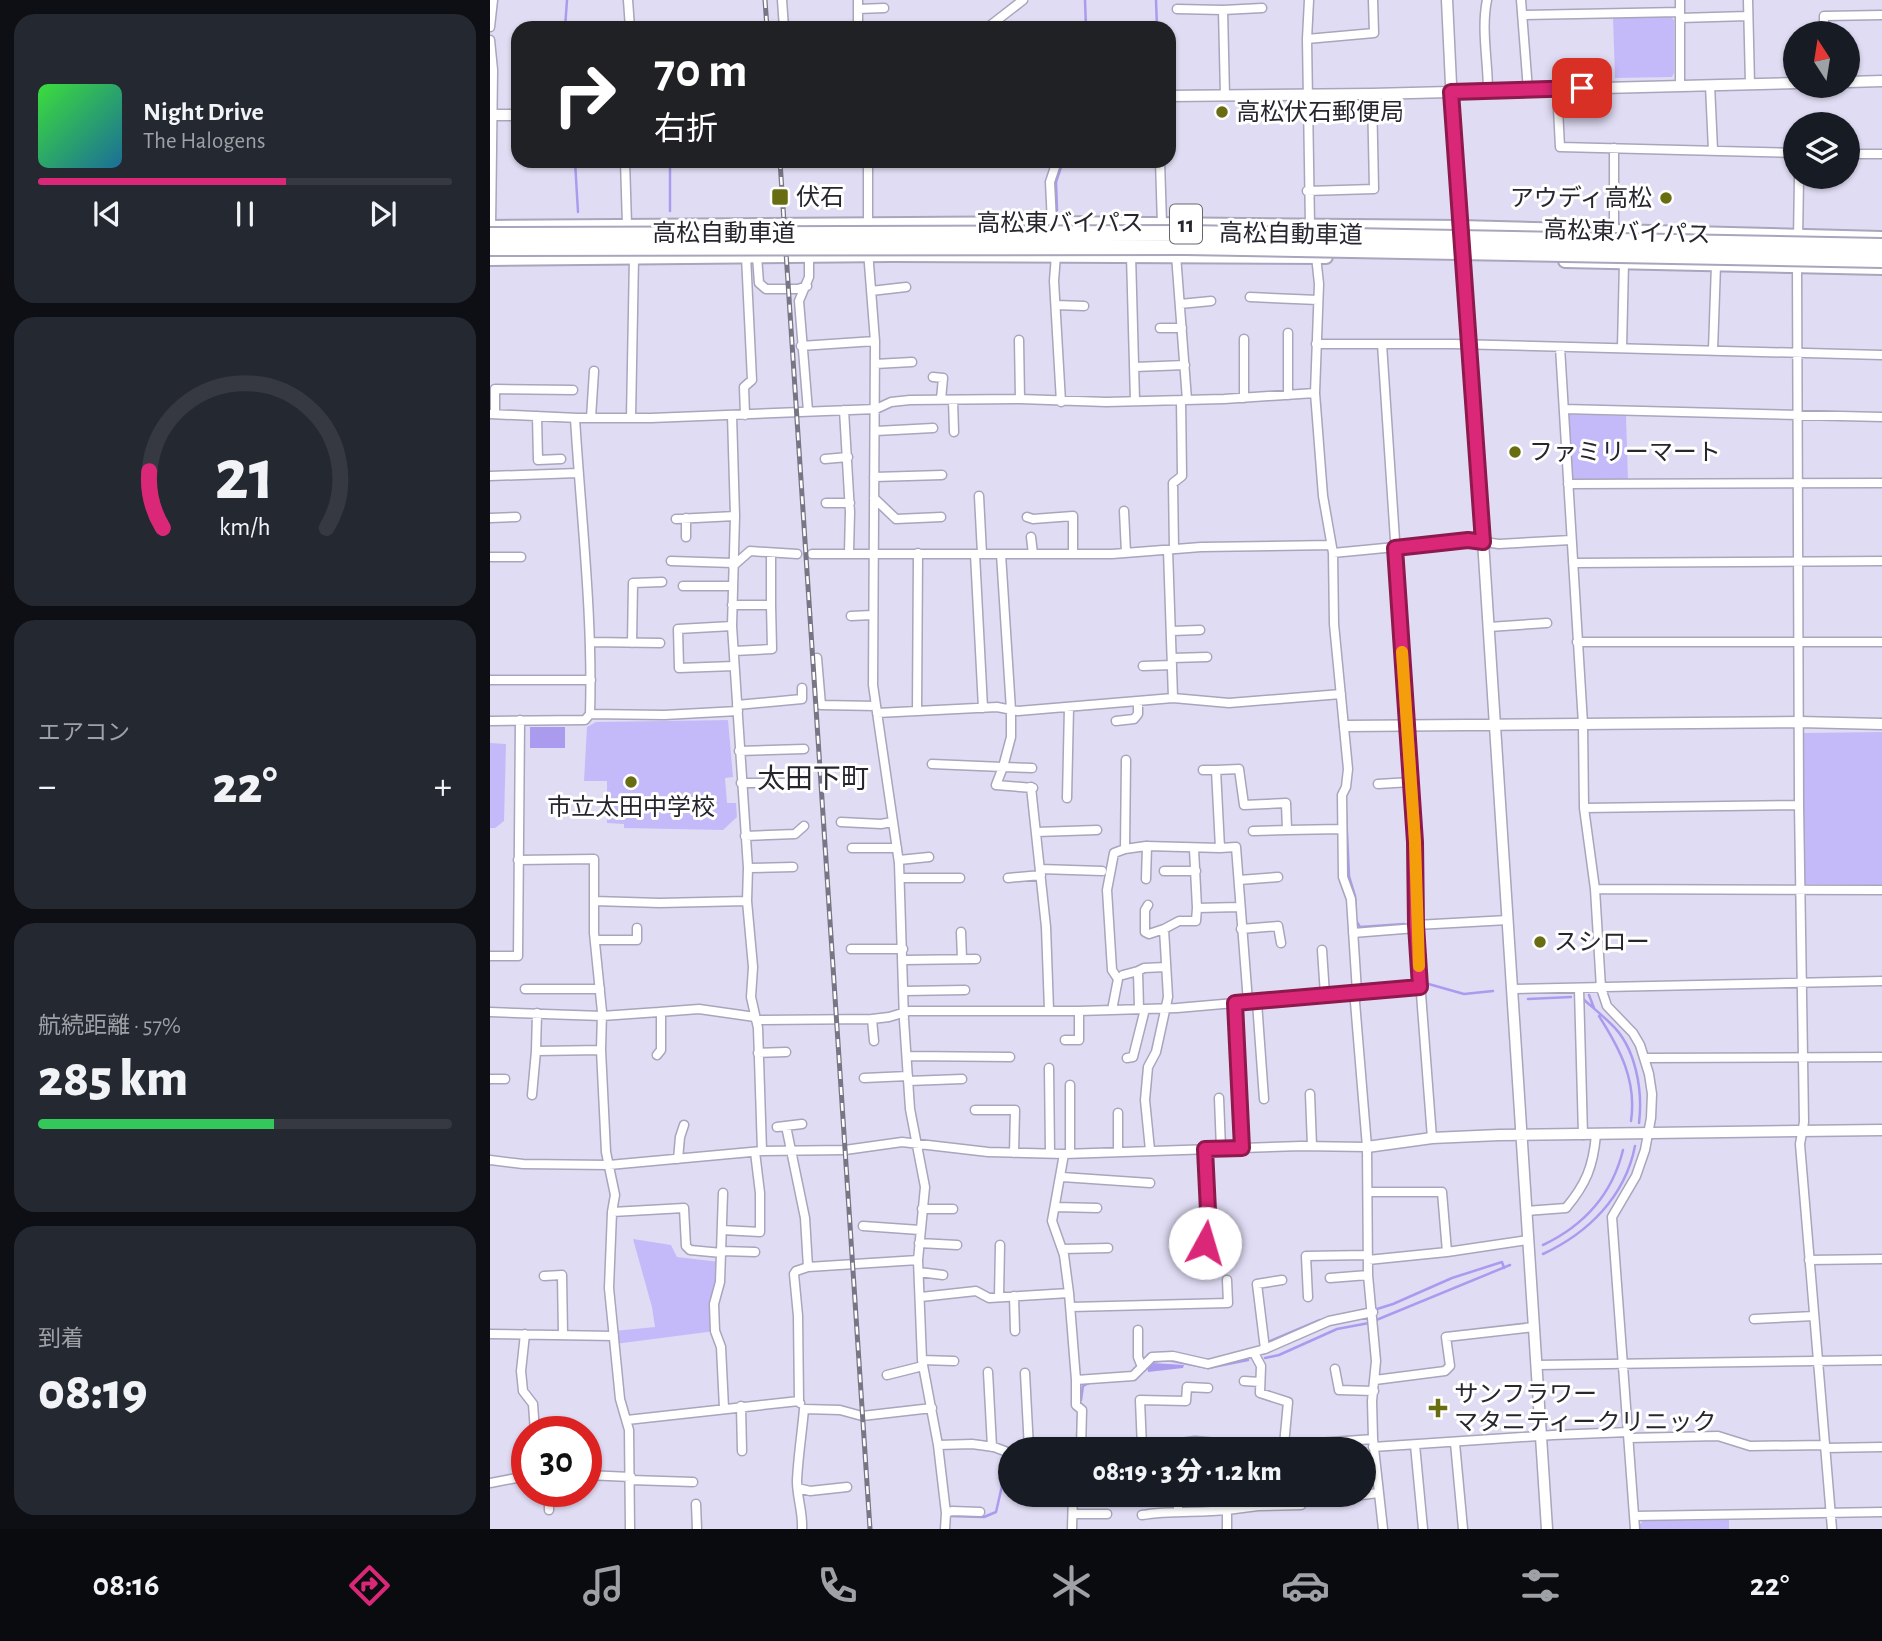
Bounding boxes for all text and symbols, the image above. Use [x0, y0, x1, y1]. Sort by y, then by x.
north arrow [1783, 21, 1860, 98]
map controls [1783, 21, 1860, 189]
text: 70 m [654, 47, 748, 96]
icon: right [539, 49, 630, 140]
pin [1552, 58, 1612, 118]
icon: arrive [1563, 69, 1601, 107]
text: Night Drive [143, 99, 264, 125]
place label: 高松伏石郵便局 [1236, 99, 1404, 125]
marker: 高松伏石郵便局 [1214, 104, 1230, 120]
button: layers [1783, 112, 1860, 189]
text: 右折 [654, 113, 718, 145]
text: The Halogens [143, 130, 265, 153]
place label: 伏石 [796, 184, 844, 210]
place label: アウディ高松 [1510, 185, 1652, 211]
marker: 伏石 [770, 187, 790, 207]
marker: アウディ高松 [1658, 190, 1674, 206]
icon: previous [88, 195, 126, 233]
icon: pause [226, 195, 264, 233]
icon: next [364, 195, 402, 233]
road number: 11 [1170, 204, 1202, 244]
street label: 高松東バイパス [976, 210, 1144, 236]
street label: 高松東バイパス [1543, 216, 1711, 248]
street label: 高松自動車道 [652, 220, 796, 246]
street label: 高松自動車道 [1219, 220, 1363, 248]
text: 21 [215, 440, 275, 513]
place label: ファミリーマート [1529, 441, 1721, 465]
marker: ファミリーマート [1507, 444, 1523, 460]
text: km/h [219, 514, 271, 539]
text: エアコン [38, 722, 130, 745]
text: 22° [212, 760, 278, 812]
district label: 太田下町 [757, 764, 869, 794]
text: − [38, 768, 56, 806]
text: + [434, 768, 452, 806]
marker: 市立太田中学校 [623, 774, 639, 790]
place label: 市立太田中学校 [547, 794, 715, 820]
place label: スシロー [1554, 931, 1650, 955]
marker: スシロー [1532, 934, 1548, 950]
text: 航続距離 · 57% [38, 1015, 181, 1038]
text: 285 km [38, 1053, 188, 1105]
position arrow [1168, 1206, 1242, 1280]
text: 到着 [38, 1328, 84, 1351]
text: 08:19 [38, 1366, 147, 1418]
place label: サンフラワー マタニティークリニック [1454, 1383, 1717, 1435]
marker: サンフラワー マタニティークリニック [1428, 1398, 1448, 1418]
speed limit sign: 30 [511, 1416, 602, 1507]
text: 08:19 · 3 分 · 1.2 km [1093, 1459, 1282, 1485]
icon: directions [345, 1561, 394, 1610]
icon: music [579, 1561, 628, 1610]
icon: phone [813, 1561, 862, 1610]
icon: climate [1047, 1561, 1096, 1610]
icon: car [1281, 1561, 1330, 1610]
icon: filters [1516, 1561, 1565, 1610]
text: 08:16 [93, 1569, 159, 1601]
text: 22° [1750, 1569, 1789, 1601]

